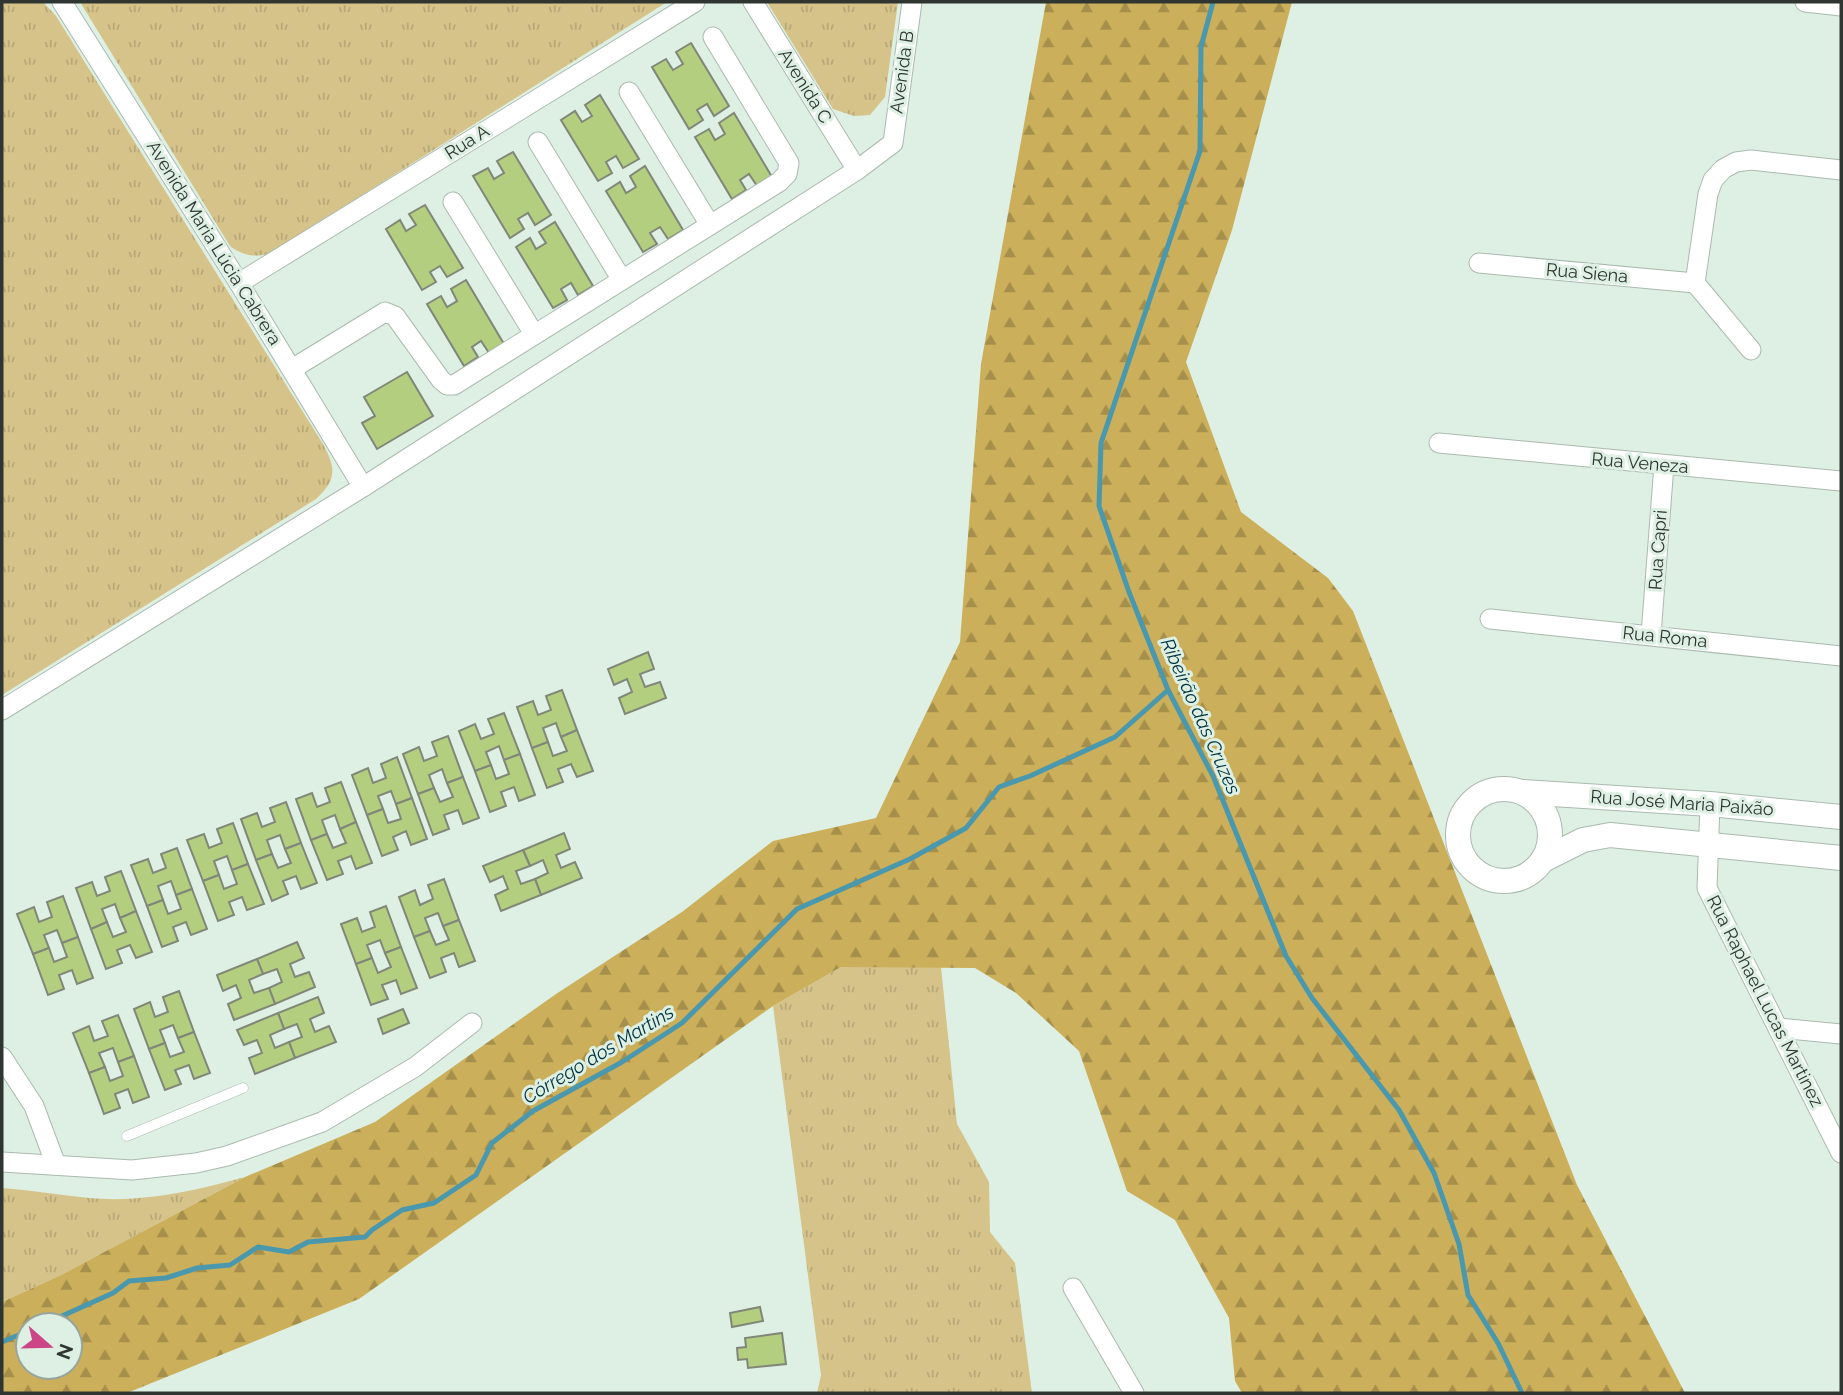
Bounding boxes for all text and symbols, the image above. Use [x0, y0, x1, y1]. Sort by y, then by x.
street label: Avenida B [885, 29, 918, 115]
street label: Avenida C [774, 45, 837, 127]
street label: Rua A [441, 120, 493, 163]
street label: Avenida Maria Lúcia Cabrera [143, 137, 286, 349]
street label: Rua Siena [1545, 258, 1629, 287]
street label: Rua Veneza [1591, 448, 1689, 477]
street label: Rua Capri [1644, 509, 1671, 591]
street label: Rua Roma [1622, 622, 1709, 651]
water label: Ribeirão das Cruzes [1157, 635, 1245, 798]
street label: Rua José Maria Paixão [1590, 786, 1775, 819]
street label: Rua Raphael Lucas Martinez [1703, 891, 1828, 1110]
water label: Córrego dos Martins [518, 1000, 678, 1108]
north arrow [14, 1311, 84, 1381]
text: N [52, 1341, 78, 1362]

